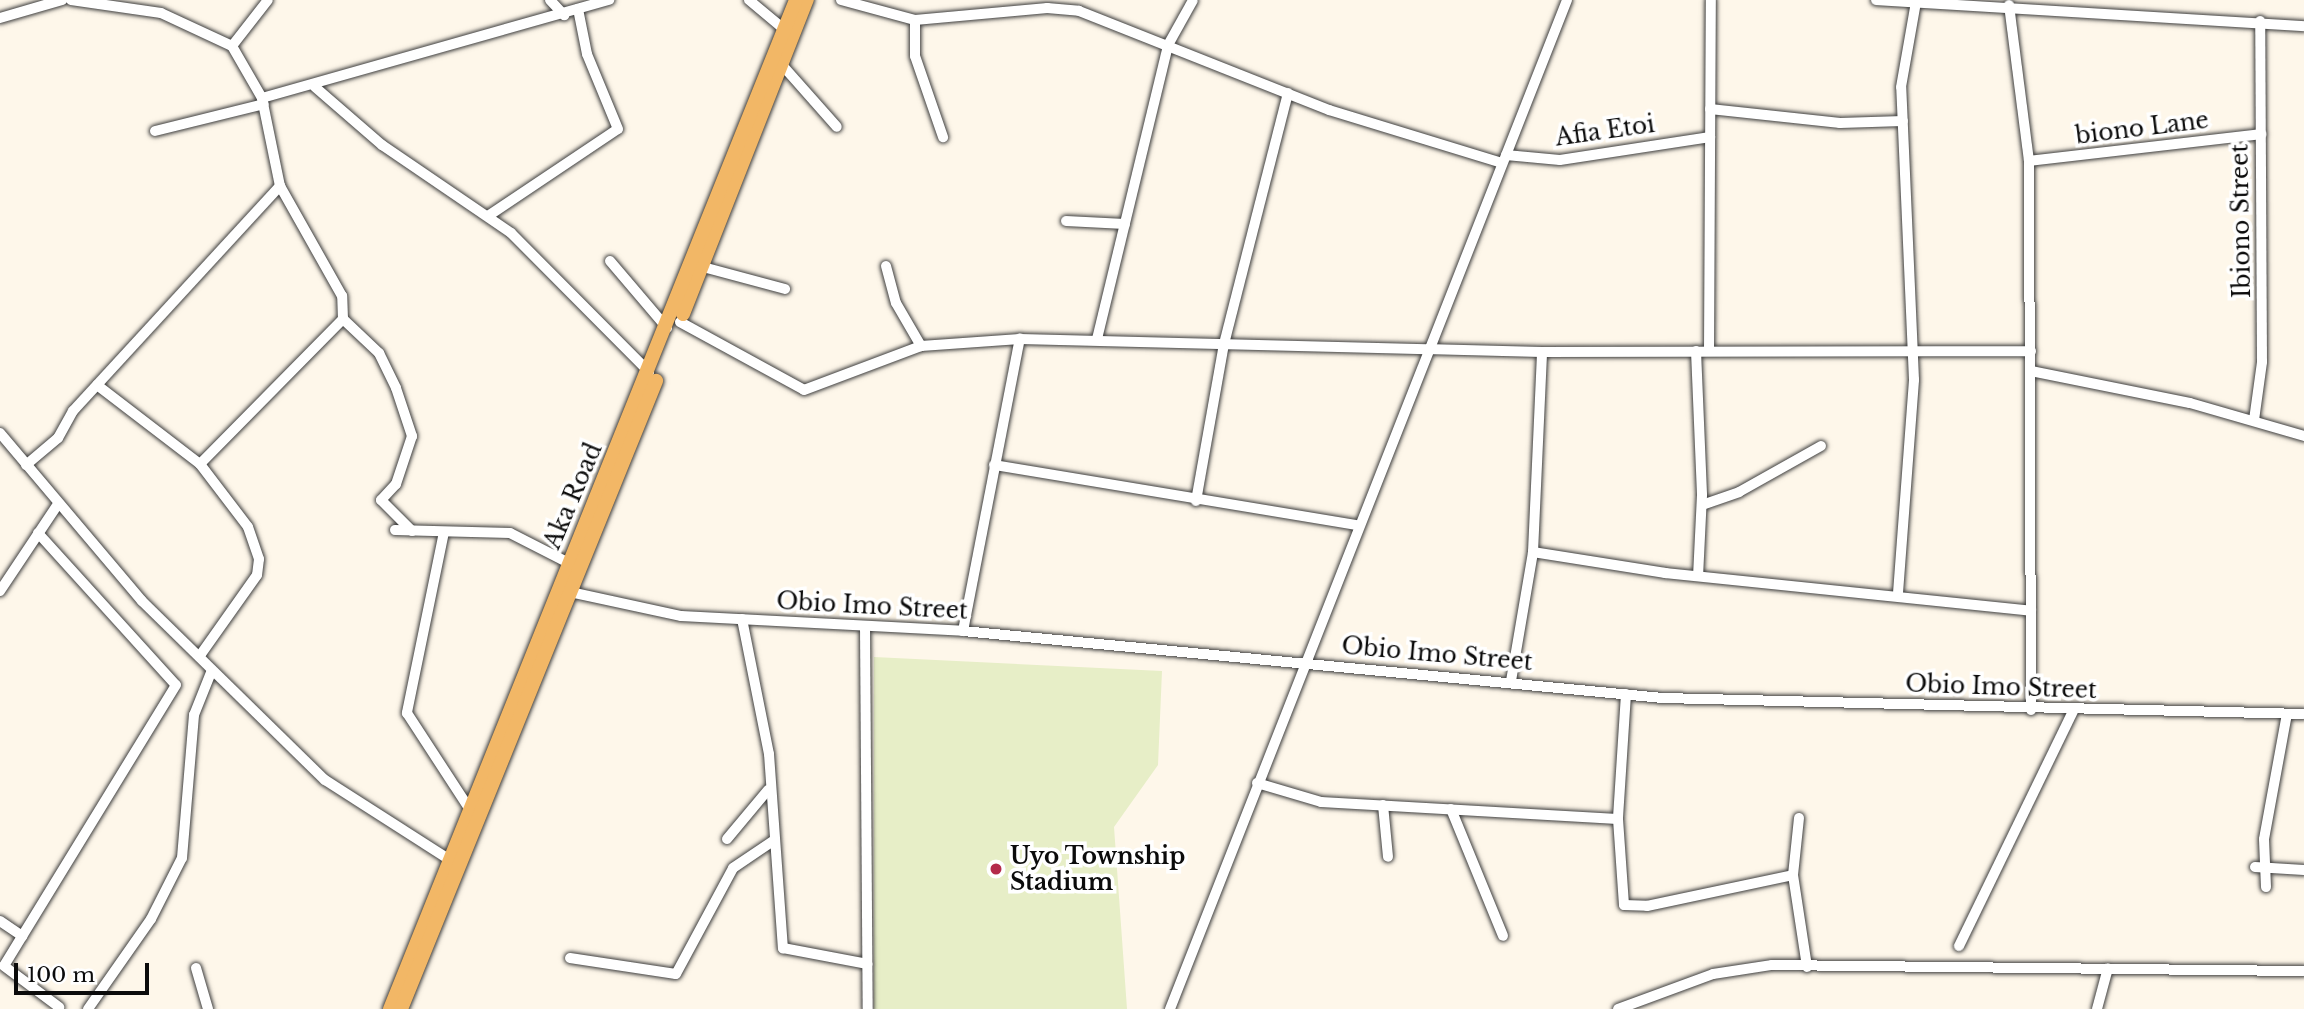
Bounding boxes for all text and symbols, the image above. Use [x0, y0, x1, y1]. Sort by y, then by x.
street label: biono Lane [2074, 106, 2210, 150]
street label: Afia Etoi [1553, 110, 1657, 152]
street label: Ibiono Street [2226, 144, 2256, 298]
street label: Aka Road [538, 439, 608, 553]
street label: Obio Imo Street [776, 587, 968, 625]
street label: Obio Imo Street [1340, 632, 1534, 676]
street label: Obio Imo Street [1905, 670, 2097, 704]
place label: Uyo Township Stadium [1010, 842, 1186, 896]
marker: Uyo Township Stadium [988, 861, 1004, 877]
scale bar [18, 950, 152, 994]
text: 100 m [27, 962, 95, 988]

